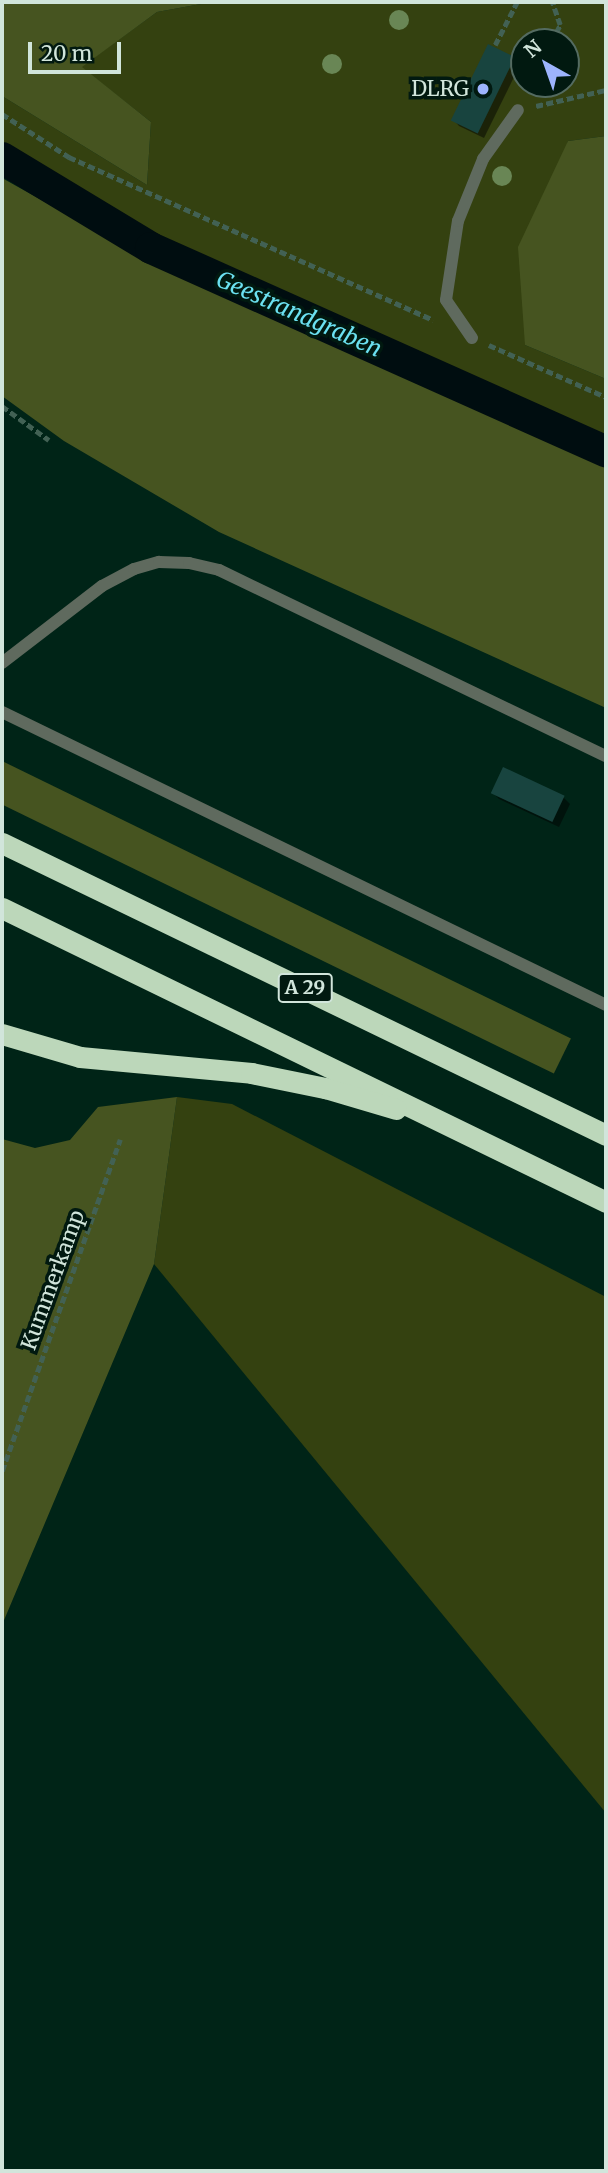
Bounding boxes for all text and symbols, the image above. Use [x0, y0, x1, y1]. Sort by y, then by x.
scale bar [32, 28, 124, 72]
north arrow [510, 28, 580, 98]
text: N [519, 34, 546, 62]
text: 20 m [41, 40, 92, 67]
place label: DLRG [411, 76, 469, 102]
marker: DLRG [475, 81, 491, 97]
water label: Geestrandgraben [212, 265, 386, 363]
road number: A 29 [277, 972, 333, 1004]
street label: Kummerkamp [16, 1207, 90, 1353]

